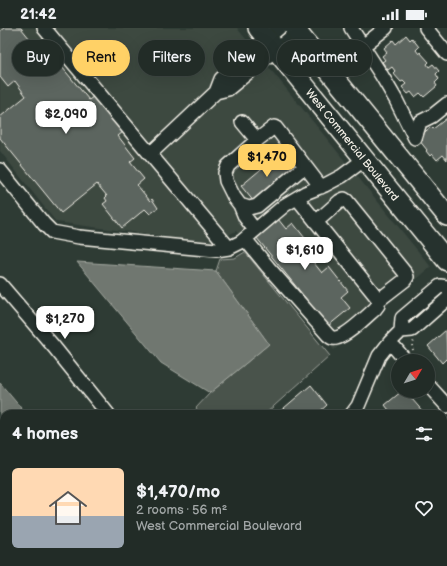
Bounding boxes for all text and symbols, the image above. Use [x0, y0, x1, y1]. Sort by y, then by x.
text: 21:42 [20, 5, 56, 24]
chip: Buy [12, 40, 64, 76]
chip: Rent [72, 40, 130, 76]
chip: Filters [138, 40, 205, 76]
chip: New [213, 40, 269, 76]
chip: Apartment [277, 40, 372, 76]
street label: West Commercial Boulevard [303, 86, 402, 203]
pin: $2,090 [33, 101, 99, 135]
text: $2,090 [44, 106, 88, 122]
pin: $1,470 [234, 144, 300, 178]
text: $1,470 [247, 149, 287, 165]
pin: $1,610 [272, 237, 338, 271]
text: $1,610 [286, 242, 324, 258]
pin: $1,270 [32, 306, 98, 340]
text: $1,270 [45, 311, 85, 327]
north arrow [391, 354, 435, 398]
map controls [391, 354, 435, 398]
icon: filters [413, 423, 435, 445]
text: 4 homes [12, 424, 78, 444]
text: $1,470/mo [136, 482, 220, 502]
icon: home [44, 484, 92, 532]
icon: heart [413, 497, 435, 519]
text: 2 rooms · 56 m² [136, 502, 227, 518]
text: West Commercial Boulevard [136, 518, 302, 534]

